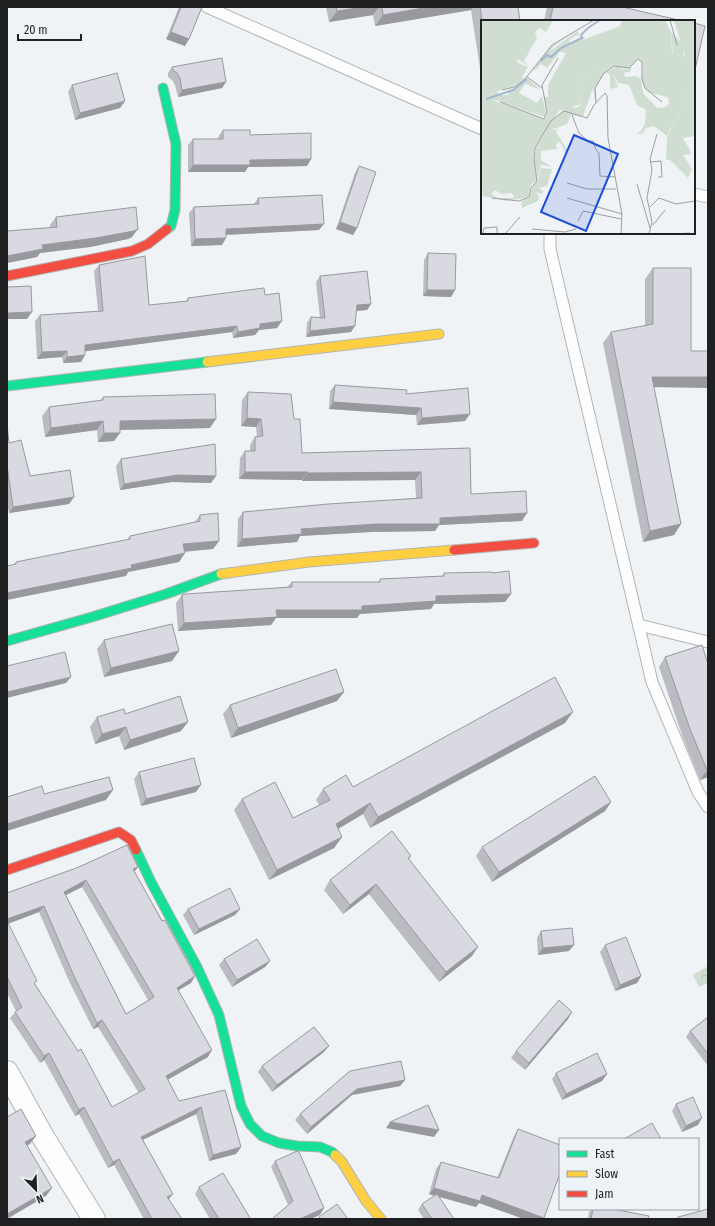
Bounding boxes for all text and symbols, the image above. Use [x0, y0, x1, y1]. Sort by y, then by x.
scale bar [18, 16, 81, 42]
inset map [481, 20, 695, 234]
text: 20 m [24, 23, 48, 37]
legend [559, 1138, 699, 1210]
text: Fast [595, 1147, 614, 1161]
text: Slow [595, 1167, 618, 1181]
north arrow [16, 1170, 56, 1210]
text: Jam [595, 1187, 613, 1201]
text: N [34, 1191, 45, 1206]

